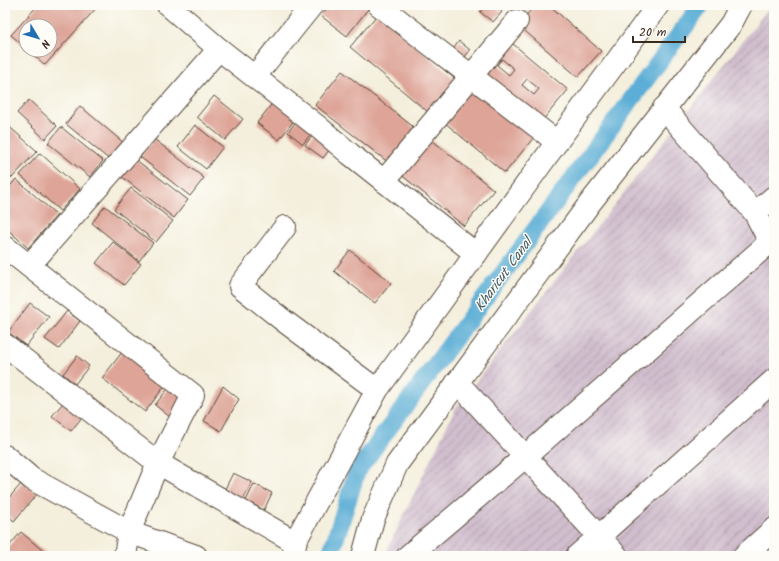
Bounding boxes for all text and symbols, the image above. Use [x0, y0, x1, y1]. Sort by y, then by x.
north arrow [18, 18, 58, 58]
scale bar [633, 18, 685, 44]
text: 20 m [639, 23, 667, 42]
text: N [36, 35, 54, 52]
water label: Kharicut Canal [469, 231, 540, 316]

